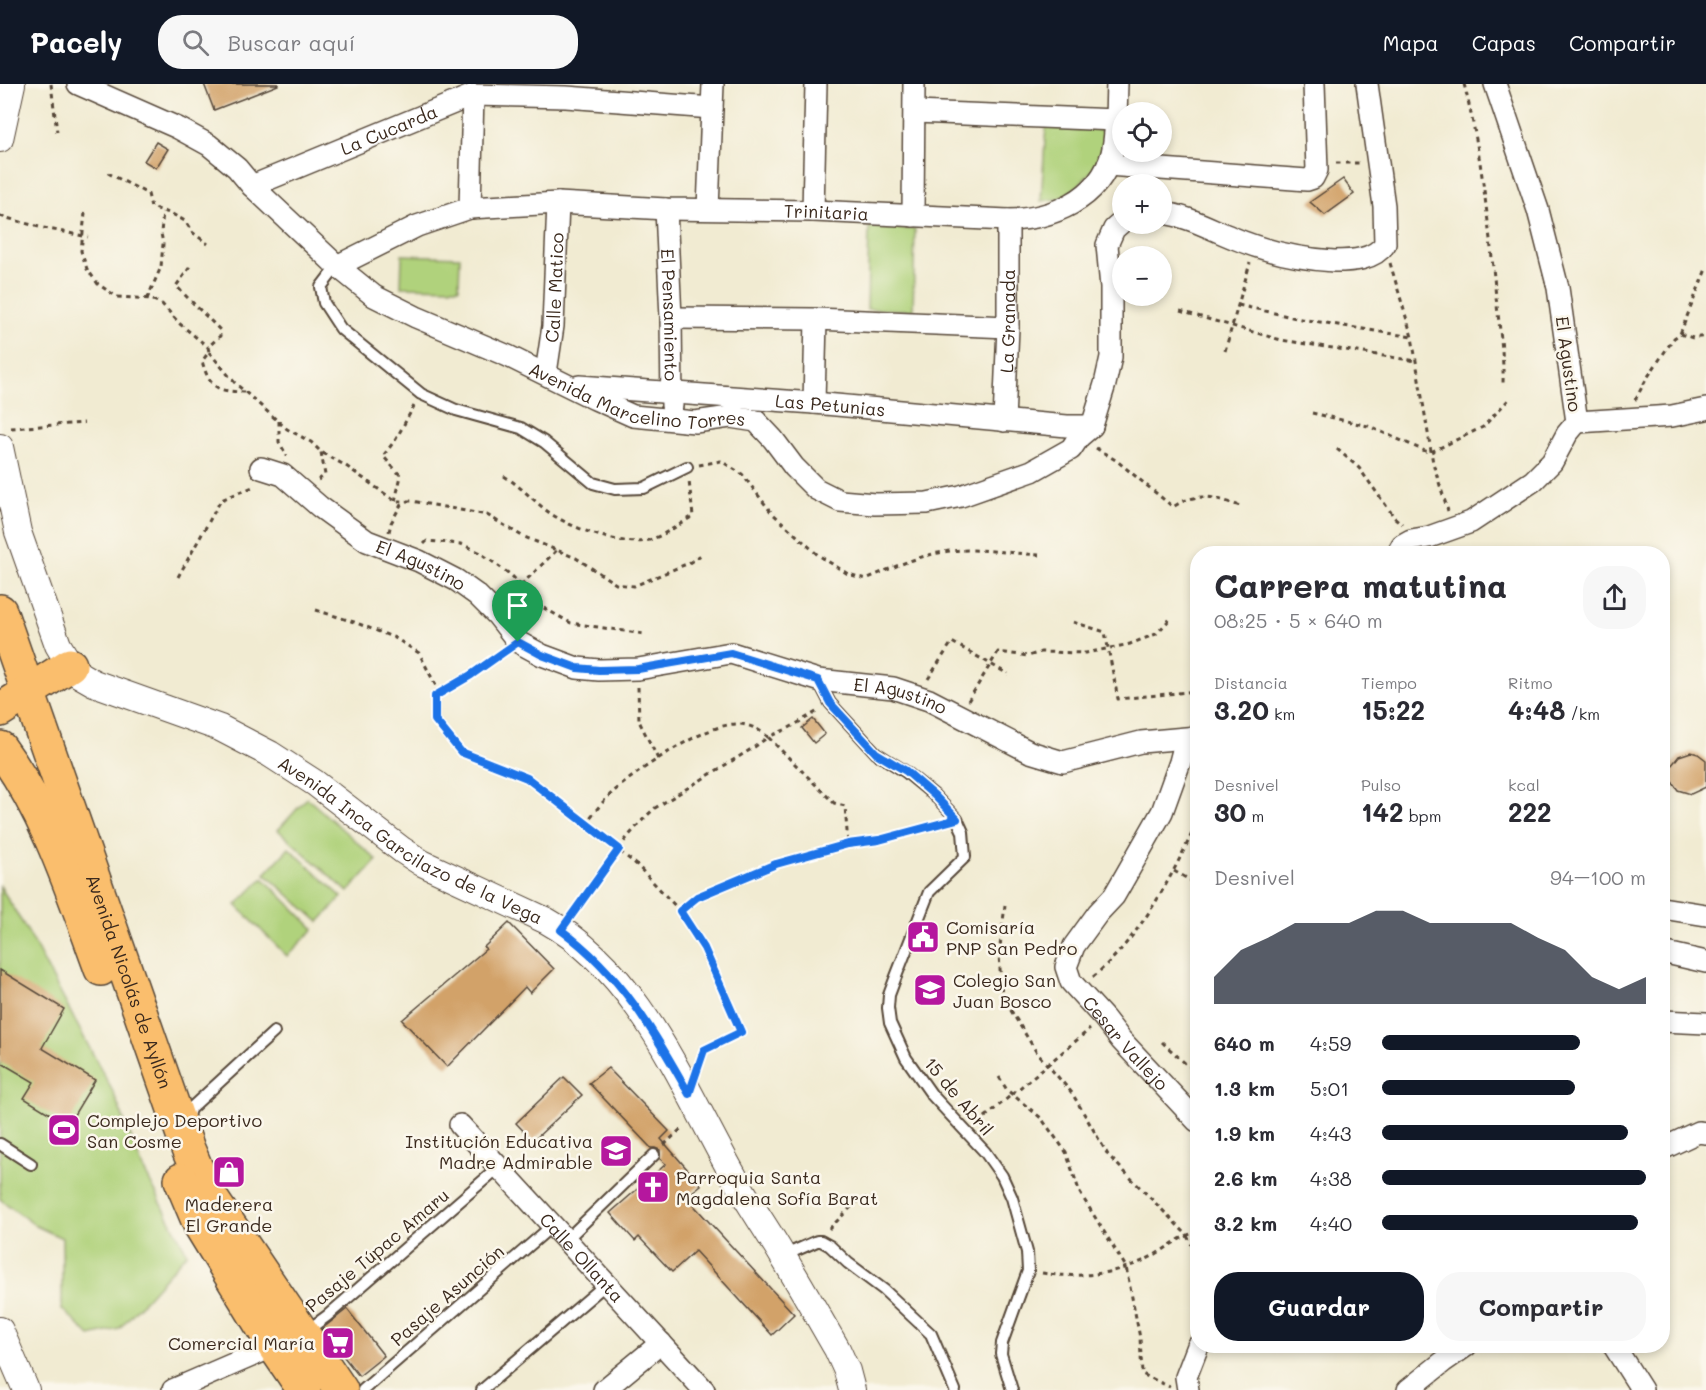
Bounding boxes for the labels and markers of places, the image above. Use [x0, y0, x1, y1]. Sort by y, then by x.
pin [492, 580, 543, 642]
place label: Comisaría PNP San Pedro [946, 915, 1078, 960]
public building icon: Comisaría PNP San Pedro [905, 919, 941, 955]
place label: Colegio San Juan Bosco [953, 968, 1056, 1013]
school or university icon: Colegio San Juan Bosco [912, 972, 948, 1008]
place label: Complejo Deportivo San Cosme [87, 1108, 262, 1153]
sports icon: Complejo Deportivo San Cosme [46, 1112, 82, 1148]
place label: Institución Educativa Madre Admirable [405, 1129, 593, 1174]
school or university icon: Institución Educativa Madre Admirable [598, 1133, 634, 1169]
shop icon: Maderera El Grande [211, 1154, 247, 1190]
place label: Parroquia Santa Magdalena Sofía Barat [676, 1165, 878, 1210]
church icon: Parroquia Santa Magdalena Sofía Barat [635, 1169, 671, 1205]
place label: Maderera El Grande [185, 1192, 273, 1237]
supermarket icon: Comercial María [320, 1325, 356, 1361]
place label: Comercial María [168, 1331, 315, 1355]

